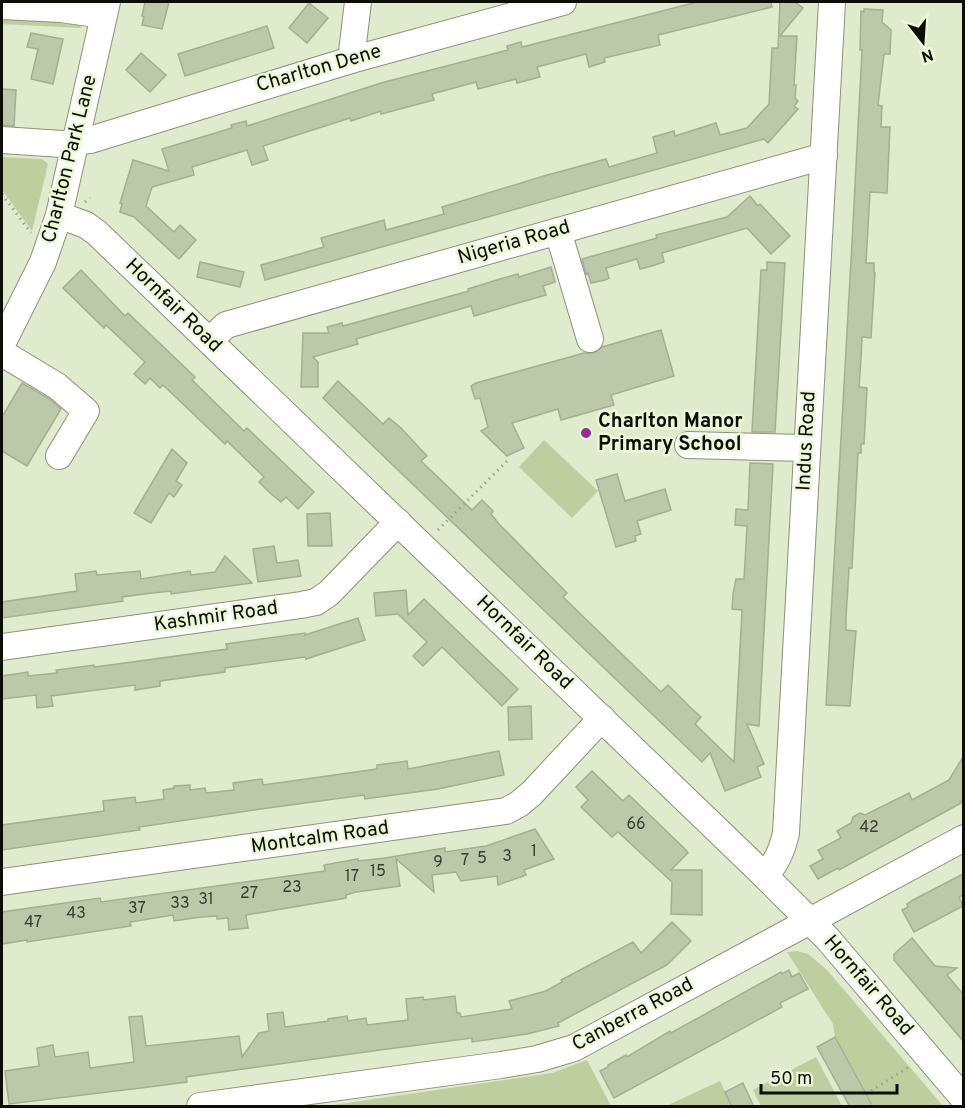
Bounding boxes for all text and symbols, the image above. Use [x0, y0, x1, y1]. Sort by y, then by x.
north arrow [893, 12, 953, 72]
street label: Charlton Dene [253, 39, 385, 99]
text: N [918, 43, 935, 66]
street label: Charlton Park Lane [37, 72, 103, 246]
street label: Nigeria Road [455, 215, 573, 271]
street label: Hornfair Road [119, 253, 227, 359]
street label: Indus Road [791, 390, 823, 492]
place label: Charlton Manor Primary School [598, 409, 743, 458]
marker: Charlton Manor Primary School [579, 426, 593, 440]
street label: Hornfair Road [470, 590, 578, 696]
street label: Kashmir Road [152, 595, 280, 639]
street label: Montcalm Road [249, 815, 391, 861]
house number: 66 [626, 815, 646, 835]
house number: 42 [859, 818, 879, 838]
house number: 1 [531, 842, 537, 862]
house number: 3 [502, 847, 512, 867]
house number: 5 [477, 849, 487, 869]
house number: 7 [461, 851, 469, 871]
house number: 9 [433, 853, 443, 873]
house number: 15 [370, 862, 386, 882]
house number: 17 [345, 867, 359, 887]
house number: 23 [282, 878, 302, 898]
house number: 27 [240, 884, 258, 904]
house number: 31 [198, 890, 214, 910]
house number: 33 [170, 894, 190, 914]
house number: 37 [128, 899, 146, 919]
house number: 43 [66, 904, 86, 924]
house number: 47 [24, 913, 42, 933]
street label: Hornfair Road [817, 930, 919, 1042]
street label: Canberra Road [568, 972, 698, 1058]
scale bar [761, 1057, 898, 1095]
text: 50 m [770, 1068, 812, 1091]

